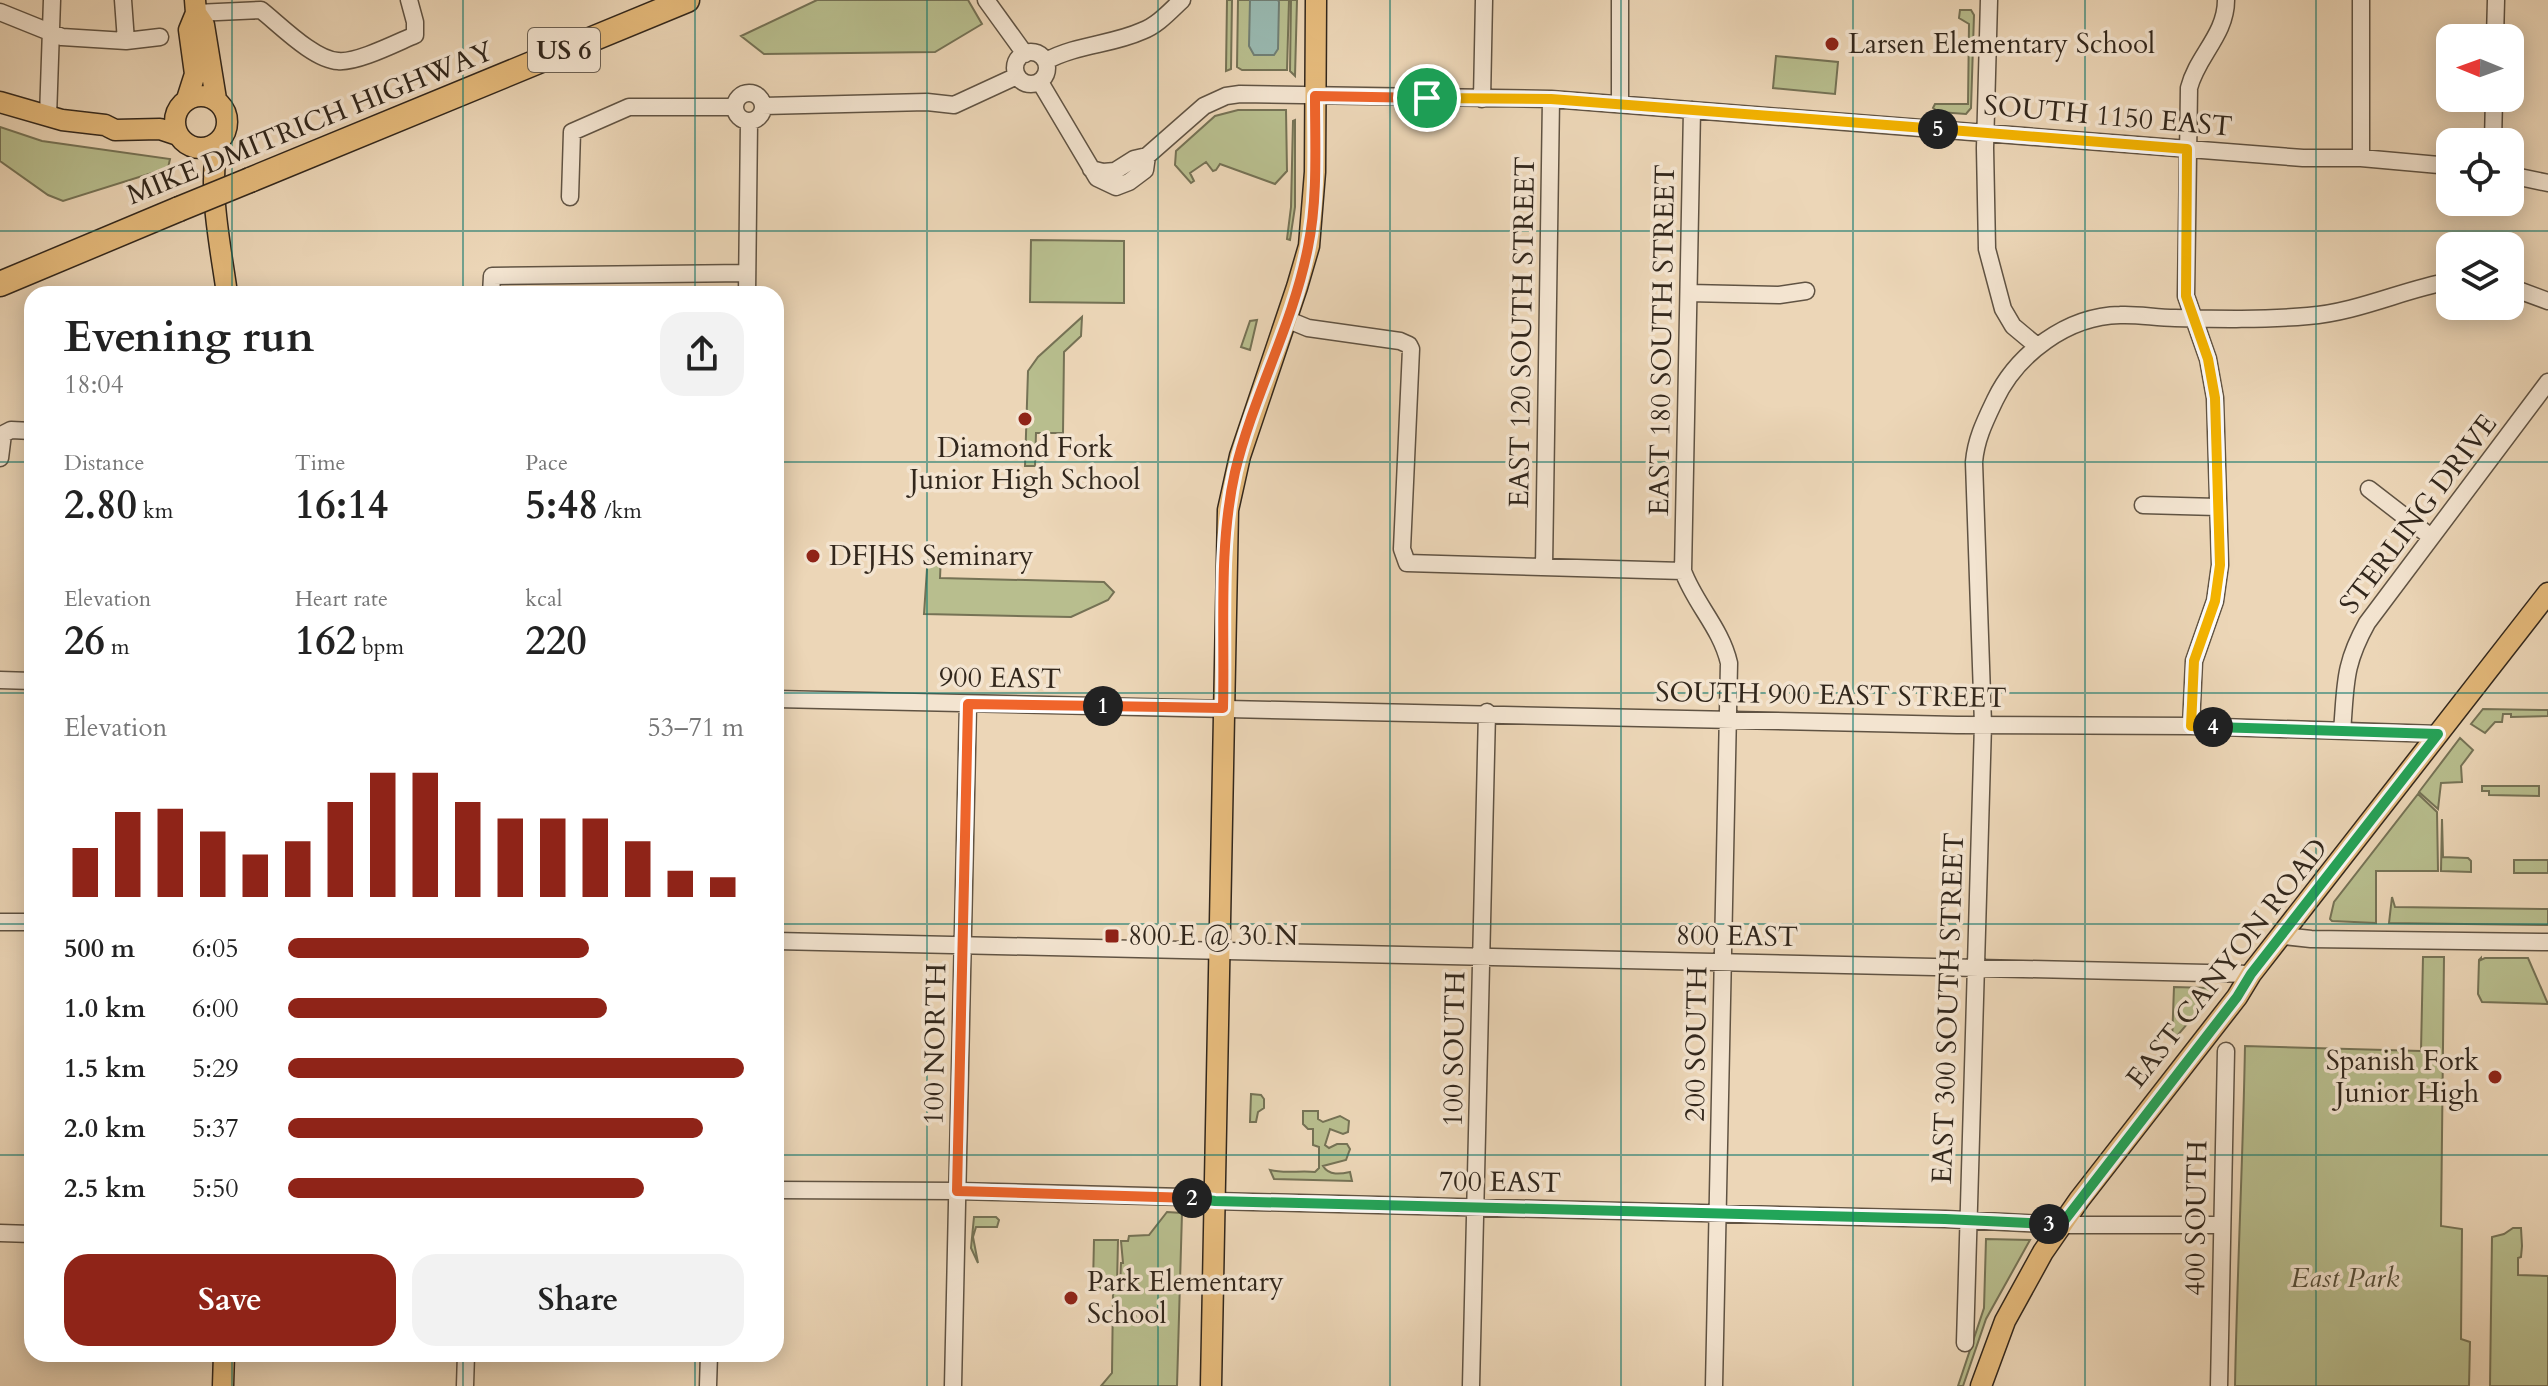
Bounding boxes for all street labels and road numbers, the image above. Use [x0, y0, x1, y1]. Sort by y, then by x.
road number: US 6 [528, 28, 600, 72]
street label: MIKE DMITRICH HIGHWAY [121, 32, 499, 214]
street label: SOUTH 1150 EAST [1982, 86, 2234, 146]
street label: EAST 120 SOUTH STREET [1500, 156, 1544, 508]
street label: EAST 180 SOUTH STREET [1640, 164, 1684, 516]
street label: STERLING DRIVE [2330, 406, 2506, 622]
street label: 900 EAST [939, 658, 1061, 698]
street label: SOUTH 900 EAST STREET [1655, 673, 2007, 717]
street label: EAST CANYON ROAD [2117, 830, 2337, 1096]
street label: EAST 300 SOUTH STREET [1923, 832, 1973, 1184]
street label: 800 EAST [1676, 916, 1798, 956]
street label: 100 NORTH [915, 963, 955, 1125]
street label: 200 SOUTH [1676, 966, 1716, 1122]
street label: 100 SOUTH [1434, 971, 1474, 1127]
street label: 400 SOUTH [2176, 1140, 2216, 1296]
street label: 700 EAST [1439, 1162, 1561, 1202]

